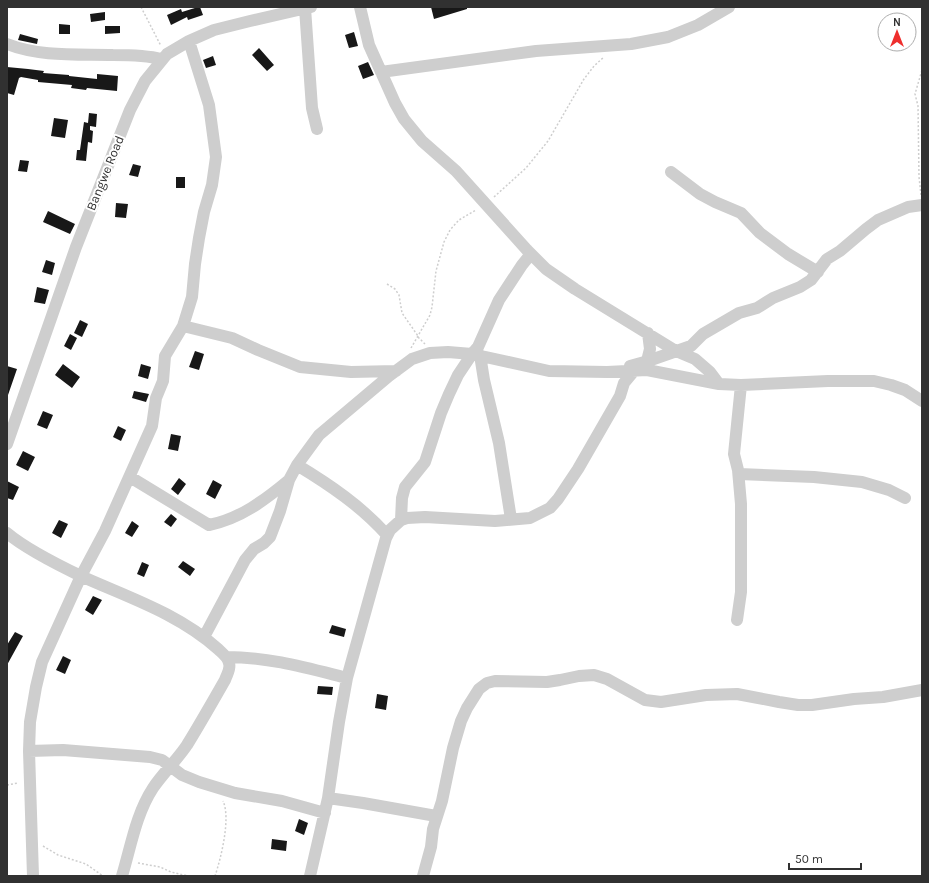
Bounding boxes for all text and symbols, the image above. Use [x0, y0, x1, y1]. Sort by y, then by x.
north arrow [877, 12, 917, 52]
text: N [893, 16, 901, 29]
street label: Bangwe Road [83, 133, 127, 213]
scale bar [789, 845, 861, 871]
text: 50 m [795, 852, 823, 866]

